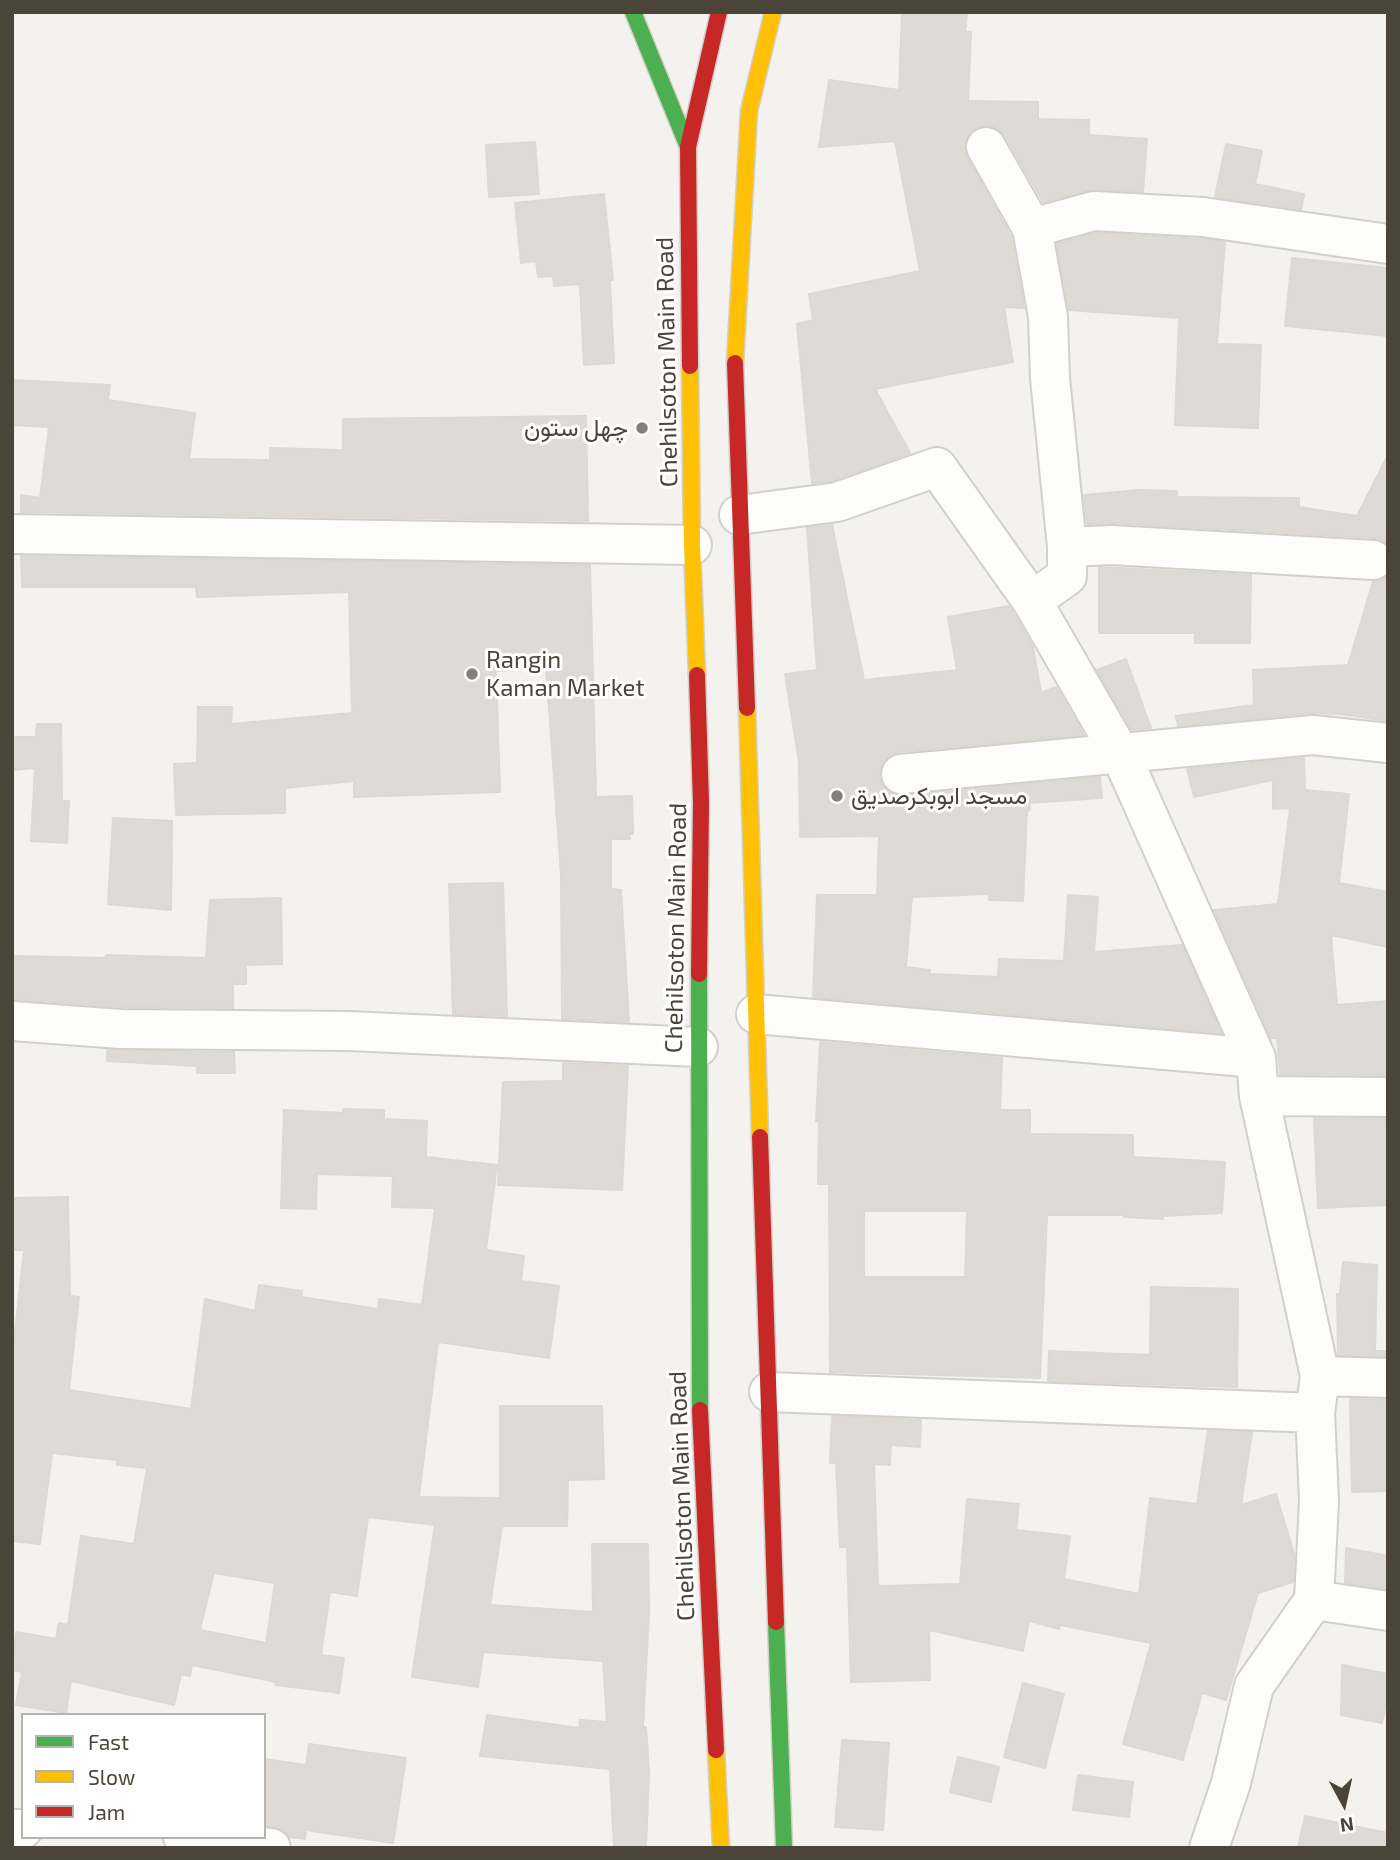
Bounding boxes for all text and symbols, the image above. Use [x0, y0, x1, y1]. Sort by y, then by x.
street label: Chehilsoton Main Road [650, 237, 684, 487]
place label: چهل ستون [524, 414, 628, 442]
marker: چهل ستون [634, 420, 650, 436]
place label: Rangin Kaman Market [486, 646, 645, 702]
marker: Rangin Kaman Market [464, 666, 480, 682]
place label: مسجد ابوبکرصدیق [851, 782, 1027, 810]
marker: مسجد ابوبکرصدیق [829, 788, 845, 804]
street label: Chehilsoton Main Road [659, 803, 693, 1053]
street label: Chehilsoton Main Road [663, 1370, 701, 1622]
legend [21, 1713, 266, 1839]
text: Fast [88, 1729, 129, 1754]
text: Slow [88, 1764, 135, 1789]
north arrow [1309, 1769, 1379, 1839]
text: Jam [88, 1799, 125, 1824]
text: N [1339, 1813, 1355, 1838]

